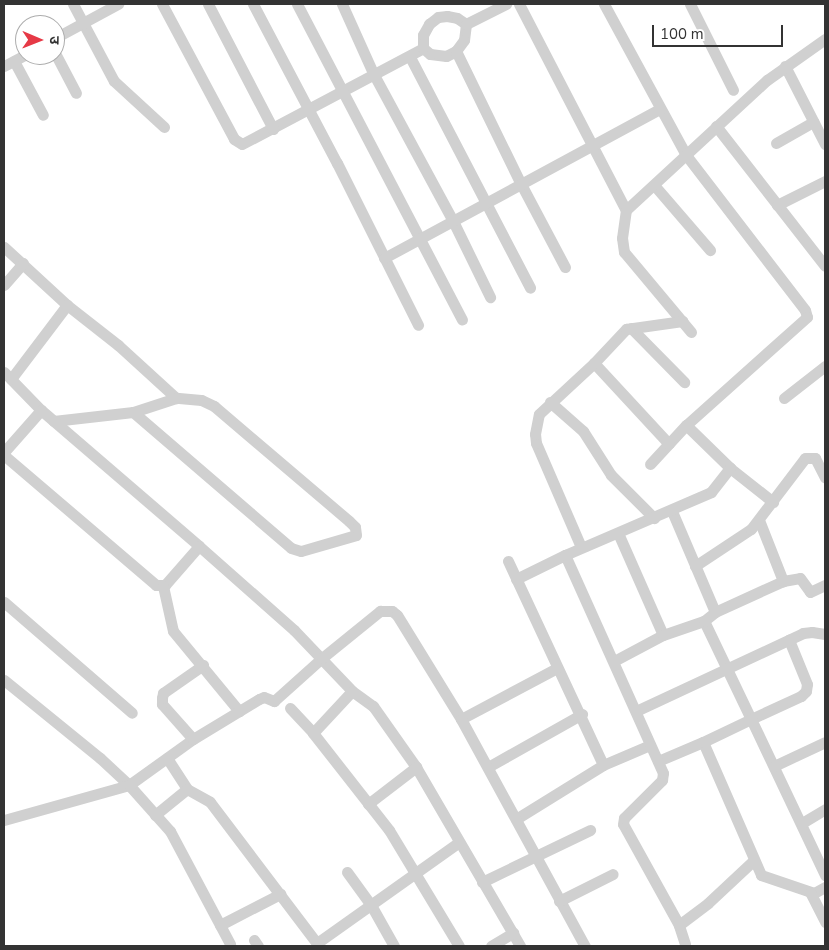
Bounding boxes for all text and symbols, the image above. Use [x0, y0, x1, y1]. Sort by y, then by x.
north arrow [15, 15, 65, 65]
scale bar [654, 15, 785, 47]
text: 100 m [660, 24, 704, 44]
text: उ [45, 36, 64, 45]

